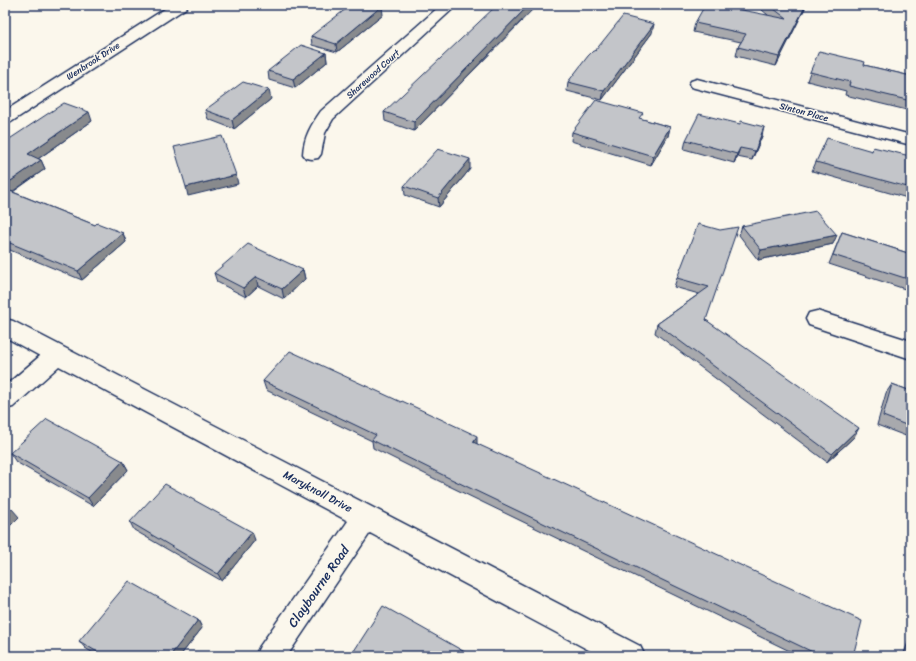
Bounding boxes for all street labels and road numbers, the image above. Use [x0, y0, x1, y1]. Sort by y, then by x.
street label: Wenbrook Drive [63, 37, 123, 84]
street label: Sharewood Court [342, 45, 404, 103]
street label: Sinton Place [778, 98, 831, 126]
street label: Maryknoll Drive [280, 465, 356, 518]
street label: Claybourne Road [281, 539, 356, 632]

